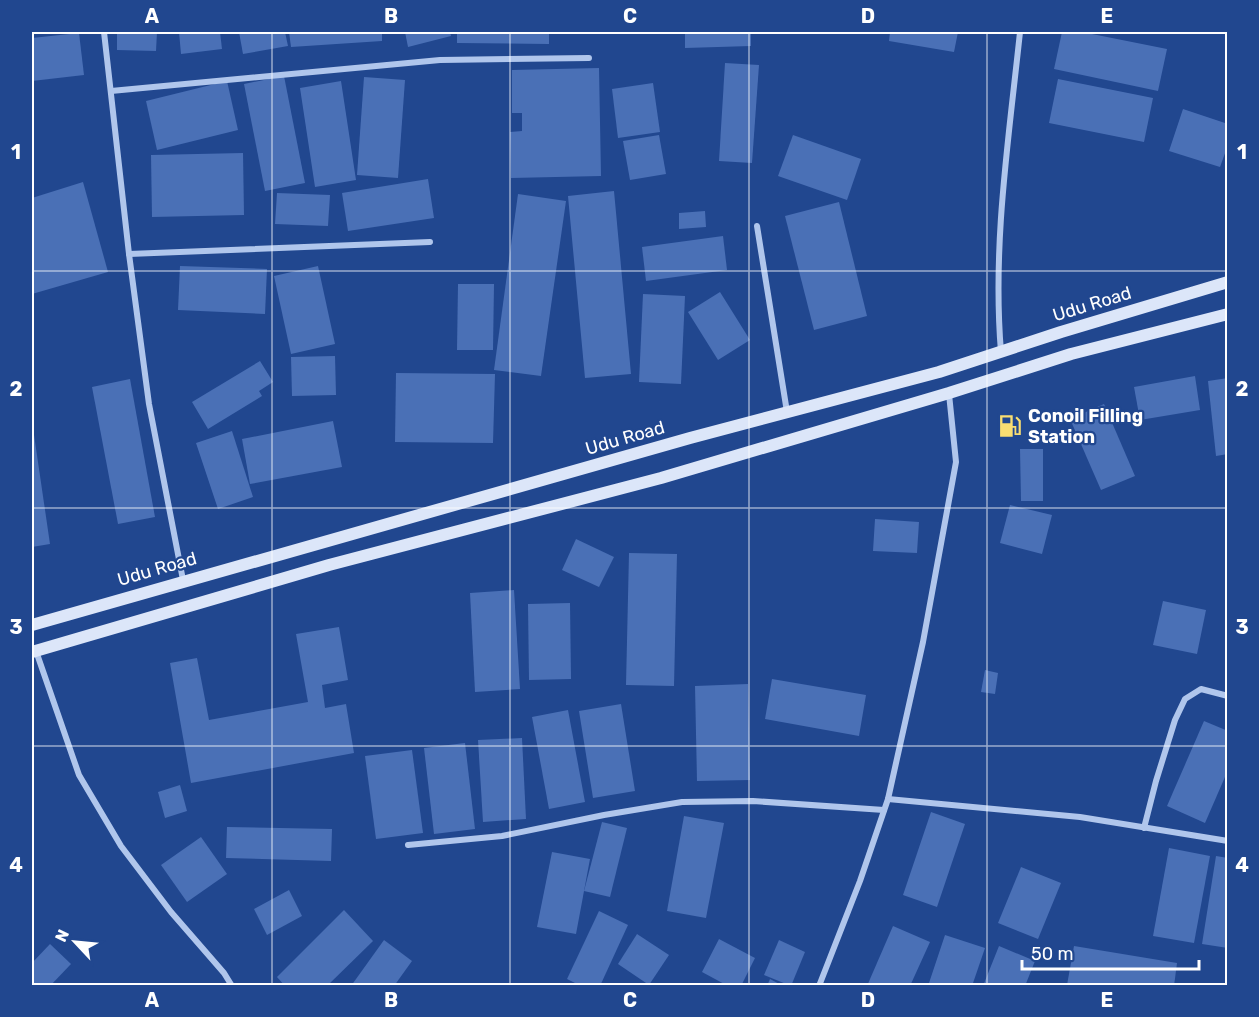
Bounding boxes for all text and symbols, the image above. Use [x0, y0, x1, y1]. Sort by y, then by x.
text: A [145, 4, 160, 28]
text: B [384, 4, 398, 28]
text: C [623, 4, 637, 28]
text: D [861, 4, 875, 28]
text: E [1101, 4, 1113, 28]
text: 1 [11, 140, 21, 164]
text: 1 [1237, 140, 1247, 164]
street label: Udu Road [1050, 282, 1134, 326]
text: 2 [10, 377, 23, 401]
text: 2 [1236, 377, 1249, 401]
place label: Conoil Filling Station [1028, 405, 1143, 448]
fuel station icon: Conoil Filling Station [997, 413, 1023, 439]
street label: Udu Road [583, 416, 667, 460]
street label: Udu Road [115, 547, 199, 591]
text: 3 [9, 615, 23, 639]
text: 3 [1235, 615, 1249, 639]
text: 4 [9, 853, 23, 877]
text: 4 [1235, 853, 1249, 877]
north arrow [45, 912, 105, 972]
text: N [51, 926, 73, 945]
scale bar [1022, 933, 1199, 971]
text: 50 m [1031, 943, 1074, 965]
text: A [145, 988, 160, 1012]
text: B [384, 988, 398, 1012]
text: C [623, 988, 637, 1012]
text: D [861, 988, 875, 1012]
text: E [1101, 988, 1113, 1012]

